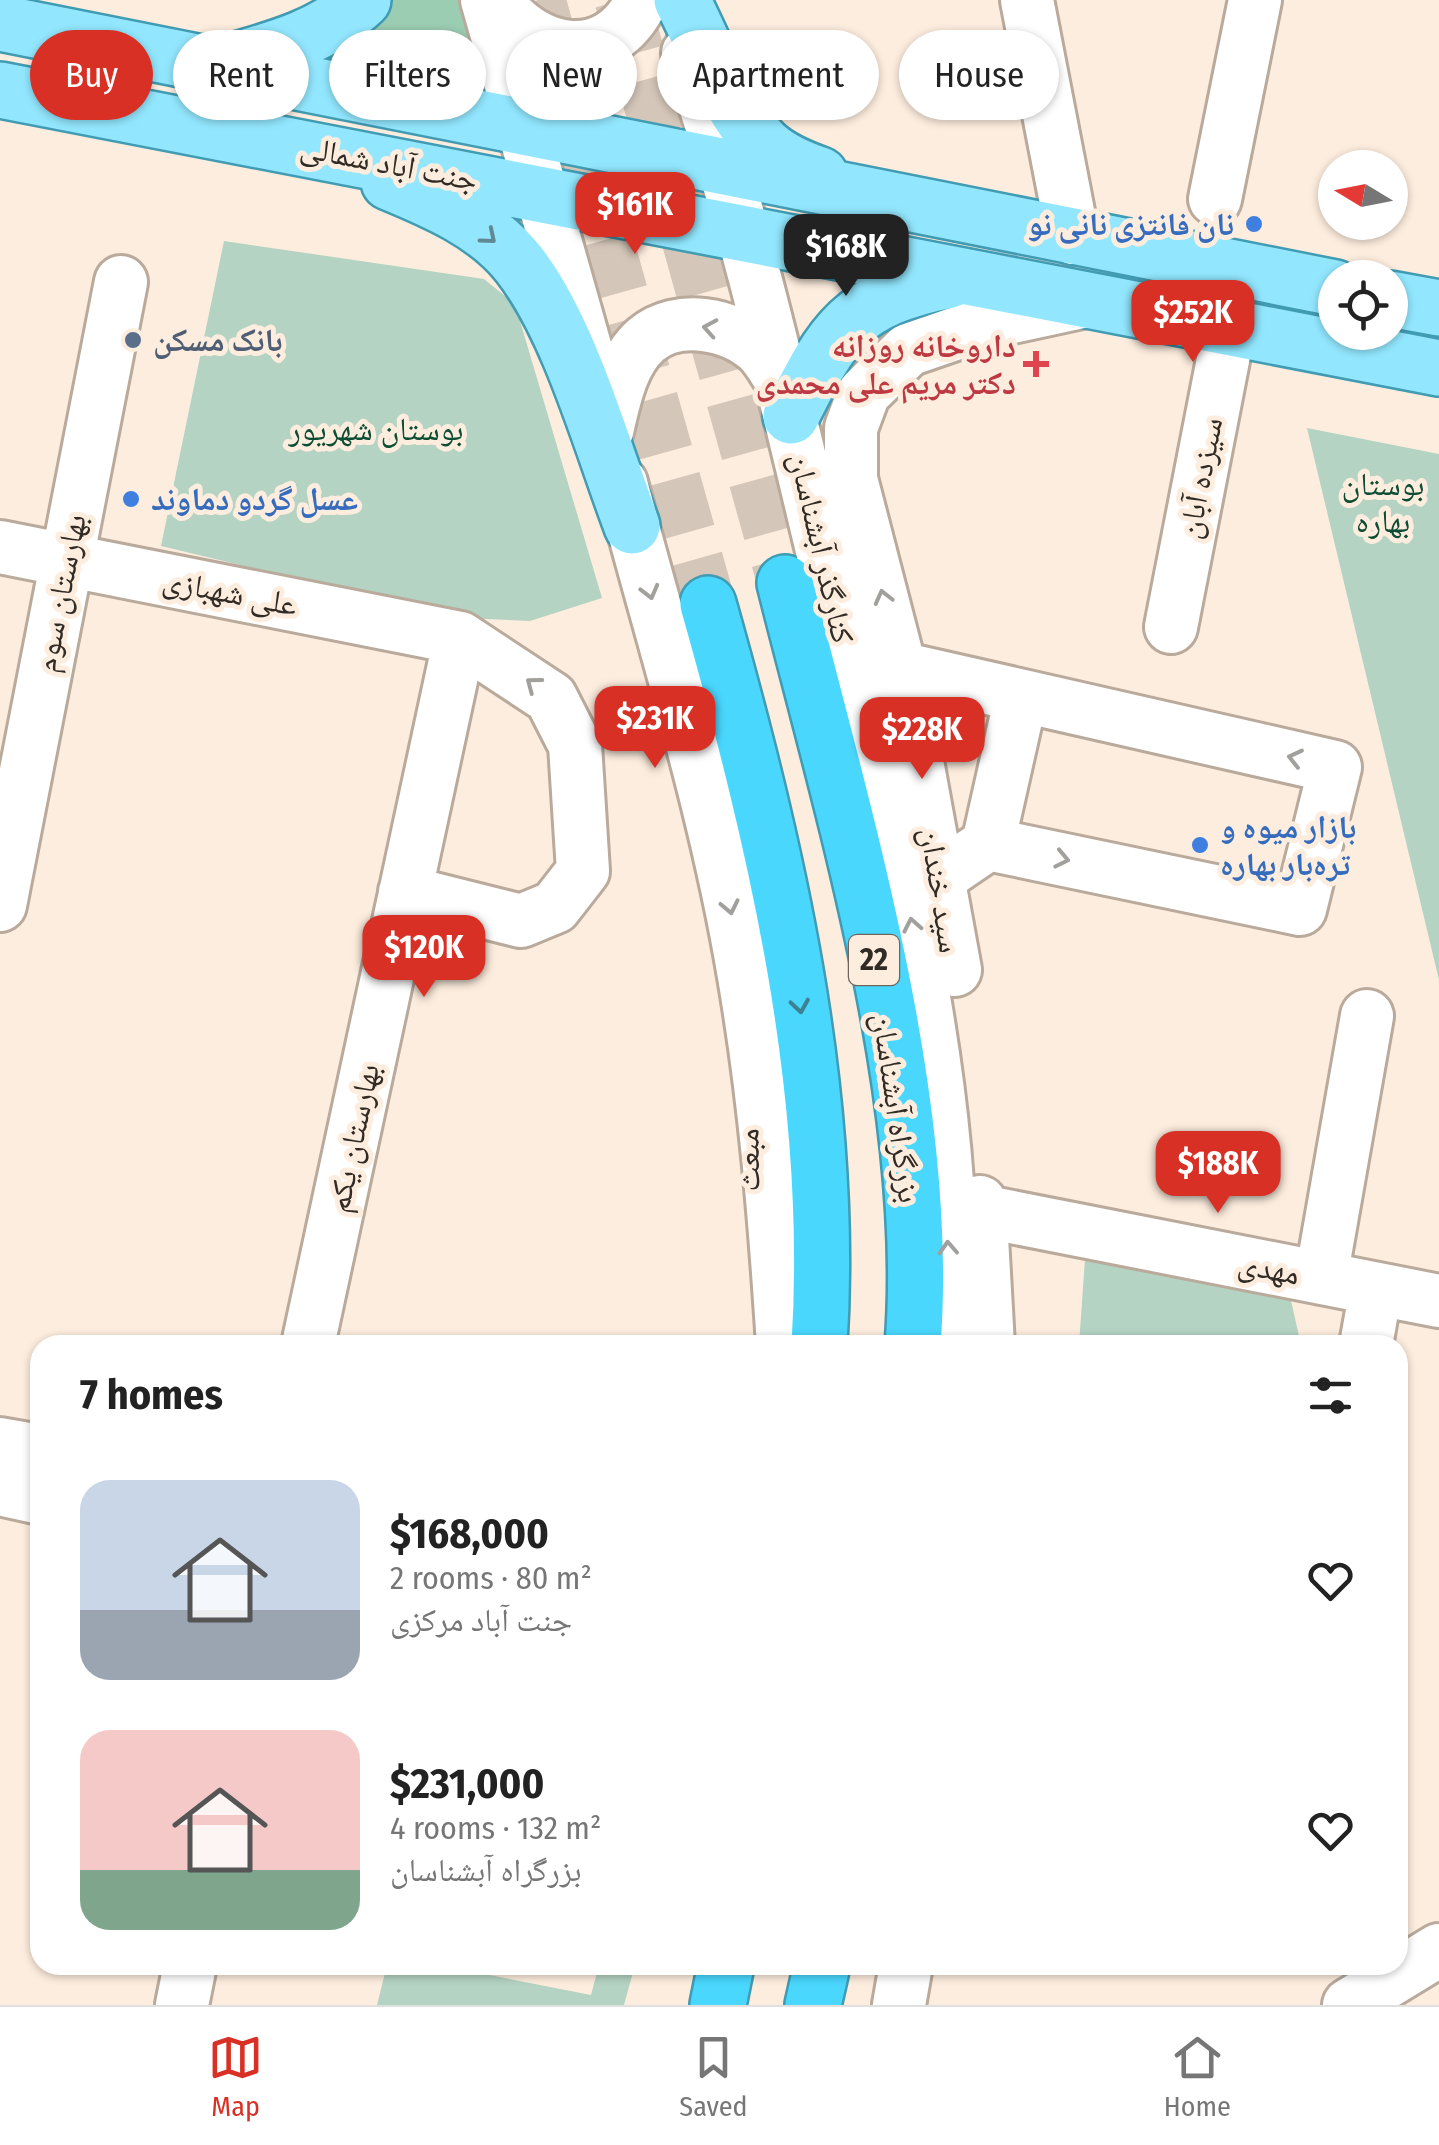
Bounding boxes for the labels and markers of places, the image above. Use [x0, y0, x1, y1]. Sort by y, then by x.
pin: $161K [565, 172, 705, 257]
place label: نان فانتزی نانی نو [1027, 205, 1234, 244]
marker: نان فانتزی نانی نو [1243, 213, 1265, 235]
pin: $168K [776, 214, 916, 299]
pin: $252K [1123, 280, 1263, 365]
place label: بانک مسکن [153, 321, 283, 359]
place label: داروخانه روزانه دکتر مریم علی محمدی [756, 327, 1016, 404]
marker: بانک مسکن [122, 329, 144, 351]
marker: داروخانه روزانه دکتر مریم علی محمدی [1025, 353, 1047, 375]
place label: عسل گردو دماوند [151, 480, 358, 518]
marker: عسل گردو دماوند [120, 488, 142, 510]
pin: $231K [585, 686, 725, 771]
pin: $228K [852, 697, 992, 782]
place label: بازار میوه و تره‌بار بهاره [1220, 808, 1356, 883]
marker: بازار میوه و تره‌بار بهاره [1189, 834, 1211, 856]
pin: $120K [354, 915, 494, 1000]
pin: $188K [1148, 1131, 1288, 1216]

